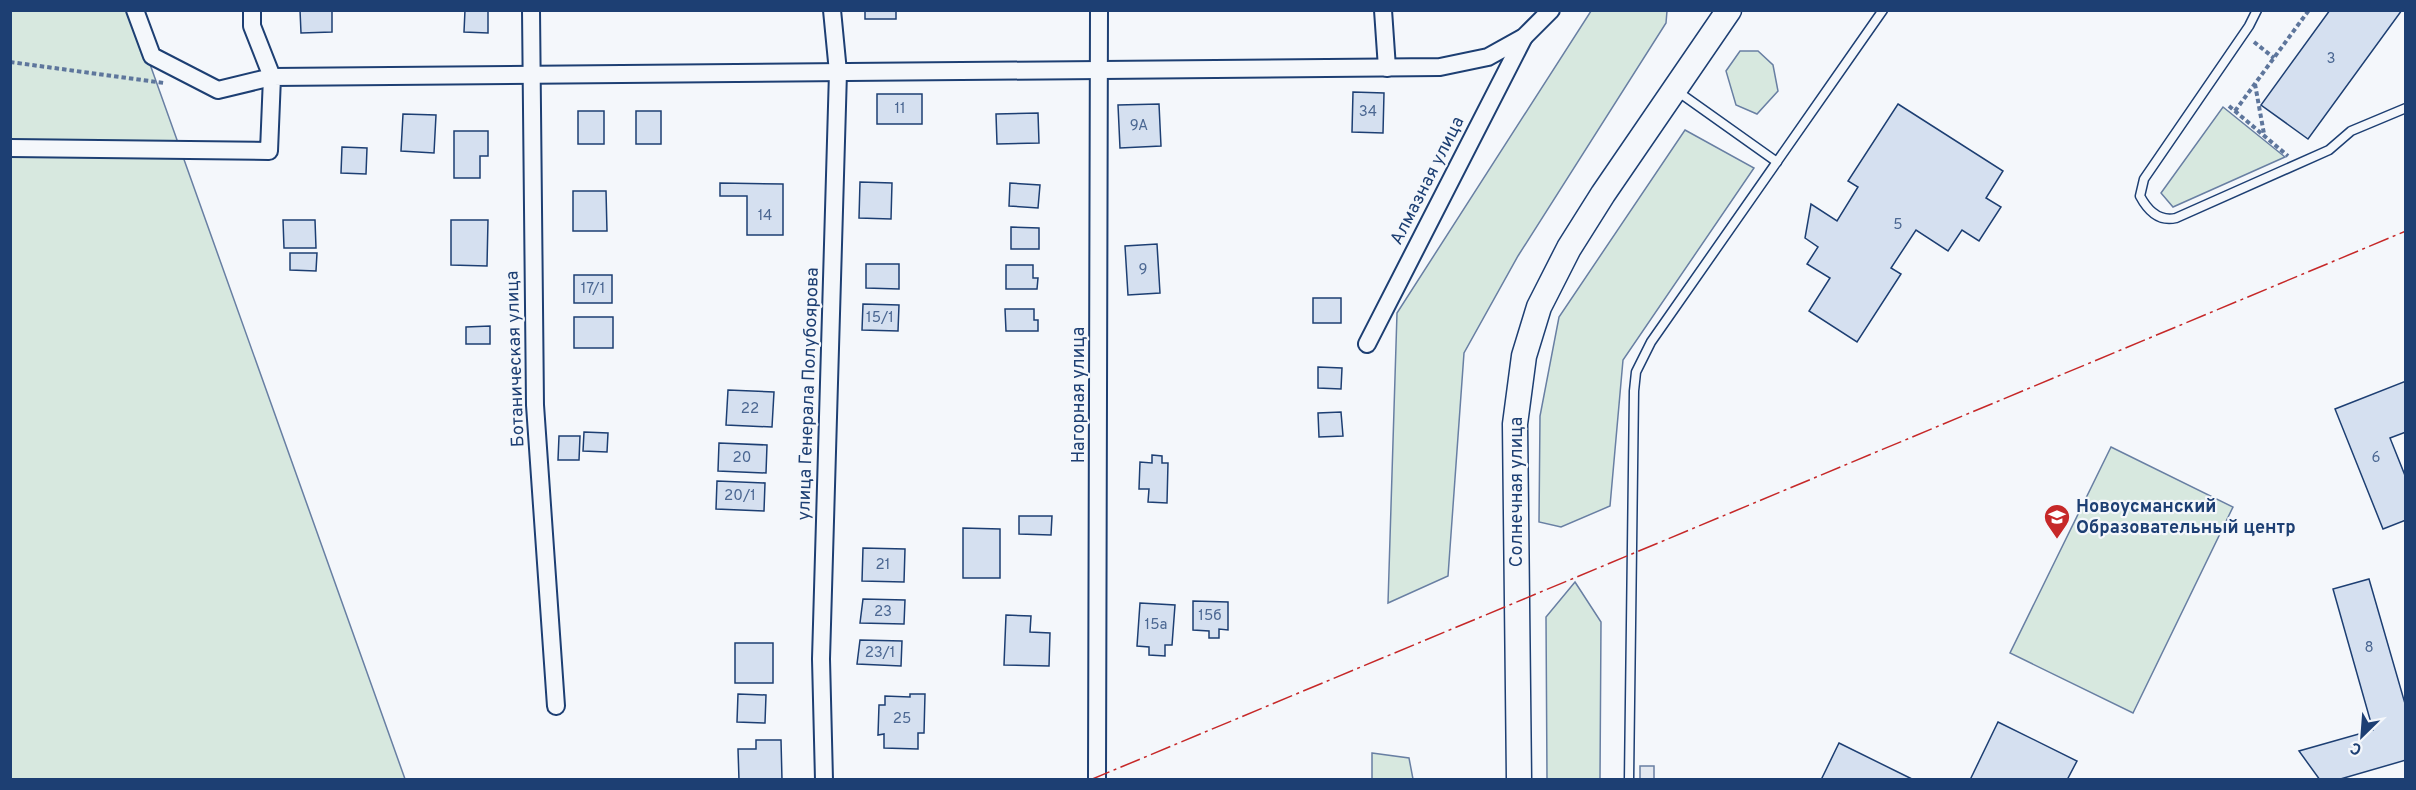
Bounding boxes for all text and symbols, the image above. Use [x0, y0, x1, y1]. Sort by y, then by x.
house number: 3 [2326, 50, 2336, 69]
house number: 11 [894, 100, 906, 119]
house number: 34 [1359, 103, 1377, 122]
street label: Алмазная улица [1386, 113, 1470, 249]
house number: 9А [1130, 117, 1148, 136]
house number: 14 [758, 207, 772, 226]
house number: 5 [1893, 216, 1903, 235]
house number: 9 [1139, 261, 1147, 280]
street label: улица Генерала Полубоярова [793, 267, 825, 521]
street label: Ботаническая улица [501, 270, 531, 448]
house number: 17/1 [581, 280, 605, 299]
house number: 15/1 [866, 309, 894, 328]
street label: Нагорная улица [1068, 327, 1091, 463]
house number: 22 [741, 400, 759, 419]
street label: Солнечная улица [1506, 417, 1529, 567]
house number: 20 [733, 449, 751, 468]
house number: 6 [2372, 449, 2381, 468]
house number: 20/1 [724, 487, 756, 506]
place label: Новоусманский Образовательный центр [2076, 496, 2296, 540]
school or university icon: Новоусманский Образовательный центр [2042, 502, 2072, 540]
house number: 21 [876, 556, 890, 575]
house number: 23 [874, 603, 892, 622]
house number: 15б [1198, 607, 1222, 626]
house number: 15а [1145, 616, 1167, 635]
house number: 8 [2364, 639, 2374, 658]
house number: 23/1 [865, 644, 895, 663]
north arrow [2332, 706, 2392, 766]
house number: 25 [893, 710, 911, 729]
text: С [2348, 737, 2365, 759]

